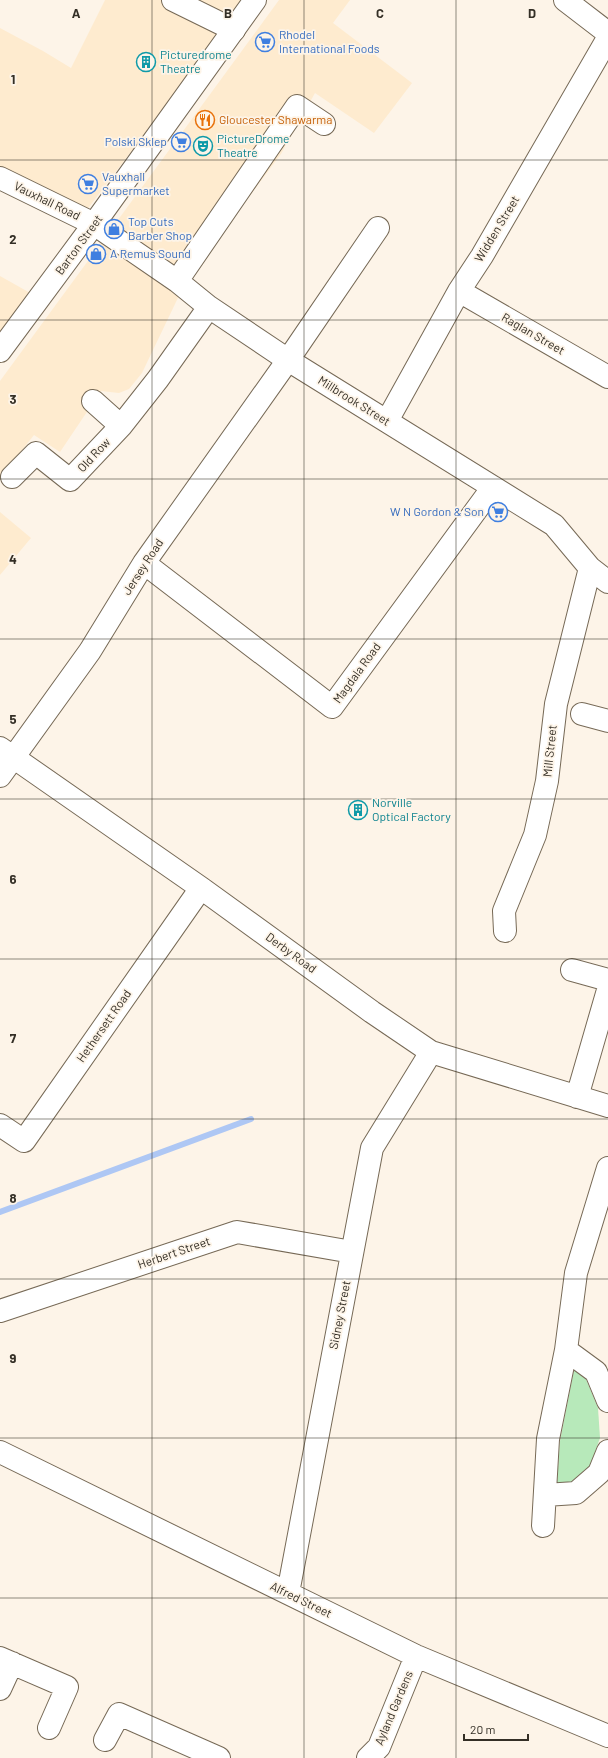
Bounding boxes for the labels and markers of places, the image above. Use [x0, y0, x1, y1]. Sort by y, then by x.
place label: Rhodel International Foods [279, 27, 380, 55]
supermarket icon: Rhodel International Foods [254, 31, 276, 53]
place label: Picturedrome Theatre [160, 47, 232, 75]
building icon: Picturedrome Theatre [135, 51, 157, 73]
restaurant icon: Gloucester Shawarma [194, 109, 216, 131]
place label: Gloucester Shawarma [219, 112, 332, 126]
supermarket icon: Polski Sklep [170, 131, 192, 153]
place label: PictureDrome Theatre [217, 131, 289, 159]
place label: Polski Sklep [105, 134, 167, 148]
theatre icon: PictureDrome Theatre [192, 135, 214, 157]
place label: Vauxhall Supermarket [102, 169, 170, 197]
supermarket icon: Vauxhall Supermarket [77, 173, 99, 195]
place label: Top Cuts Barber Shop [128, 214, 192, 242]
shop icon: Top Cuts Barber Shop [103, 218, 125, 240]
shop icon: A Remus Sound [85, 243, 107, 265]
place label: A Remus Sound [110, 246, 191, 260]
supermarket icon: W N Gordon & Son [487, 501, 509, 523]
place label: W N Gordon & Son [390, 504, 484, 518]
place label: Norville Optical Factory [372, 795, 451, 823]
building icon: Norville Optical Factory [347, 799, 369, 821]

